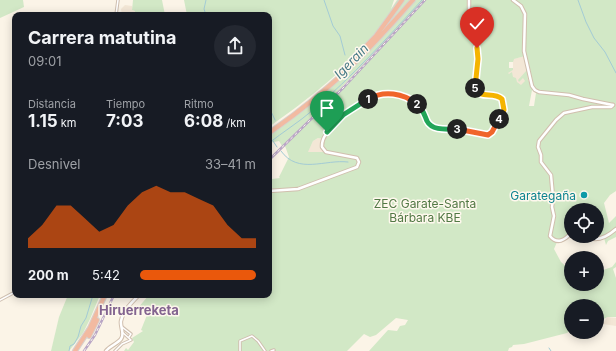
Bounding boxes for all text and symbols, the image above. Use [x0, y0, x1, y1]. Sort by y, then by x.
pin [460, 7.0, 494, 48]
icon: check [466, 13, 488, 35]
button: share [214, 25, 256, 67]
text: Carrera matutina [28, 27, 176, 48]
water label: Igerain [331, 40, 372, 82]
text: 09:01 [28, 53, 62, 69]
pin: 5 [465, 78, 485, 98]
text: 5 [471, 81, 479, 95]
pin: 1 [358, 89, 378, 109]
pin [310, 91, 344, 132]
text: 1 [366, 92, 370, 106]
pin: 2 [407, 94, 427, 114]
text: Distancia [28, 97, 76, 111]
text: Tiempo [106, 97, 145, 111]
text: Ritmo [184, 97, 214, 111]
icon: arrive [316, 97, 338, 119]
text: 2 [414, 97, 420, 111]
pin: 4 [489, 109, 509, 129]
text: 1.15 [28, 111, 58, 131]
text: 7:03 [106, 111, 143, 131]
text: 6:08 [184, 111, 223, 131]
text: 4 [495, 112, 503, 126]
text: km [58, 116, 76, 130]
text: /km [223, 116, 246, 130]
pin: 3 [447, 119, 467, 139]
text: 3 [453, 122, 461, 136]
text: Desnivel [28, 156, 80, 172]
text: 33–41 m [205, 156, 256, 172]
place label: Garategaña [510, 188, 576, 203]
marker: Garategaña [579, 190, 589, 200]
park label: ZEC Garate-Santa Bárbara KBE [374, 196, 476, 225]
map controls [564, 203, 604, 339]
button: locate [564, 203, 604, 243]
button: + [564, 251, 604, 291]
text: 200 m [28, 267, 69, 283]
text: 5:42 [92, 267, 120, 283]
button: − [564, 299, 604, 339]
district label: Hiruerreketa [99, 302, 179, 318]

